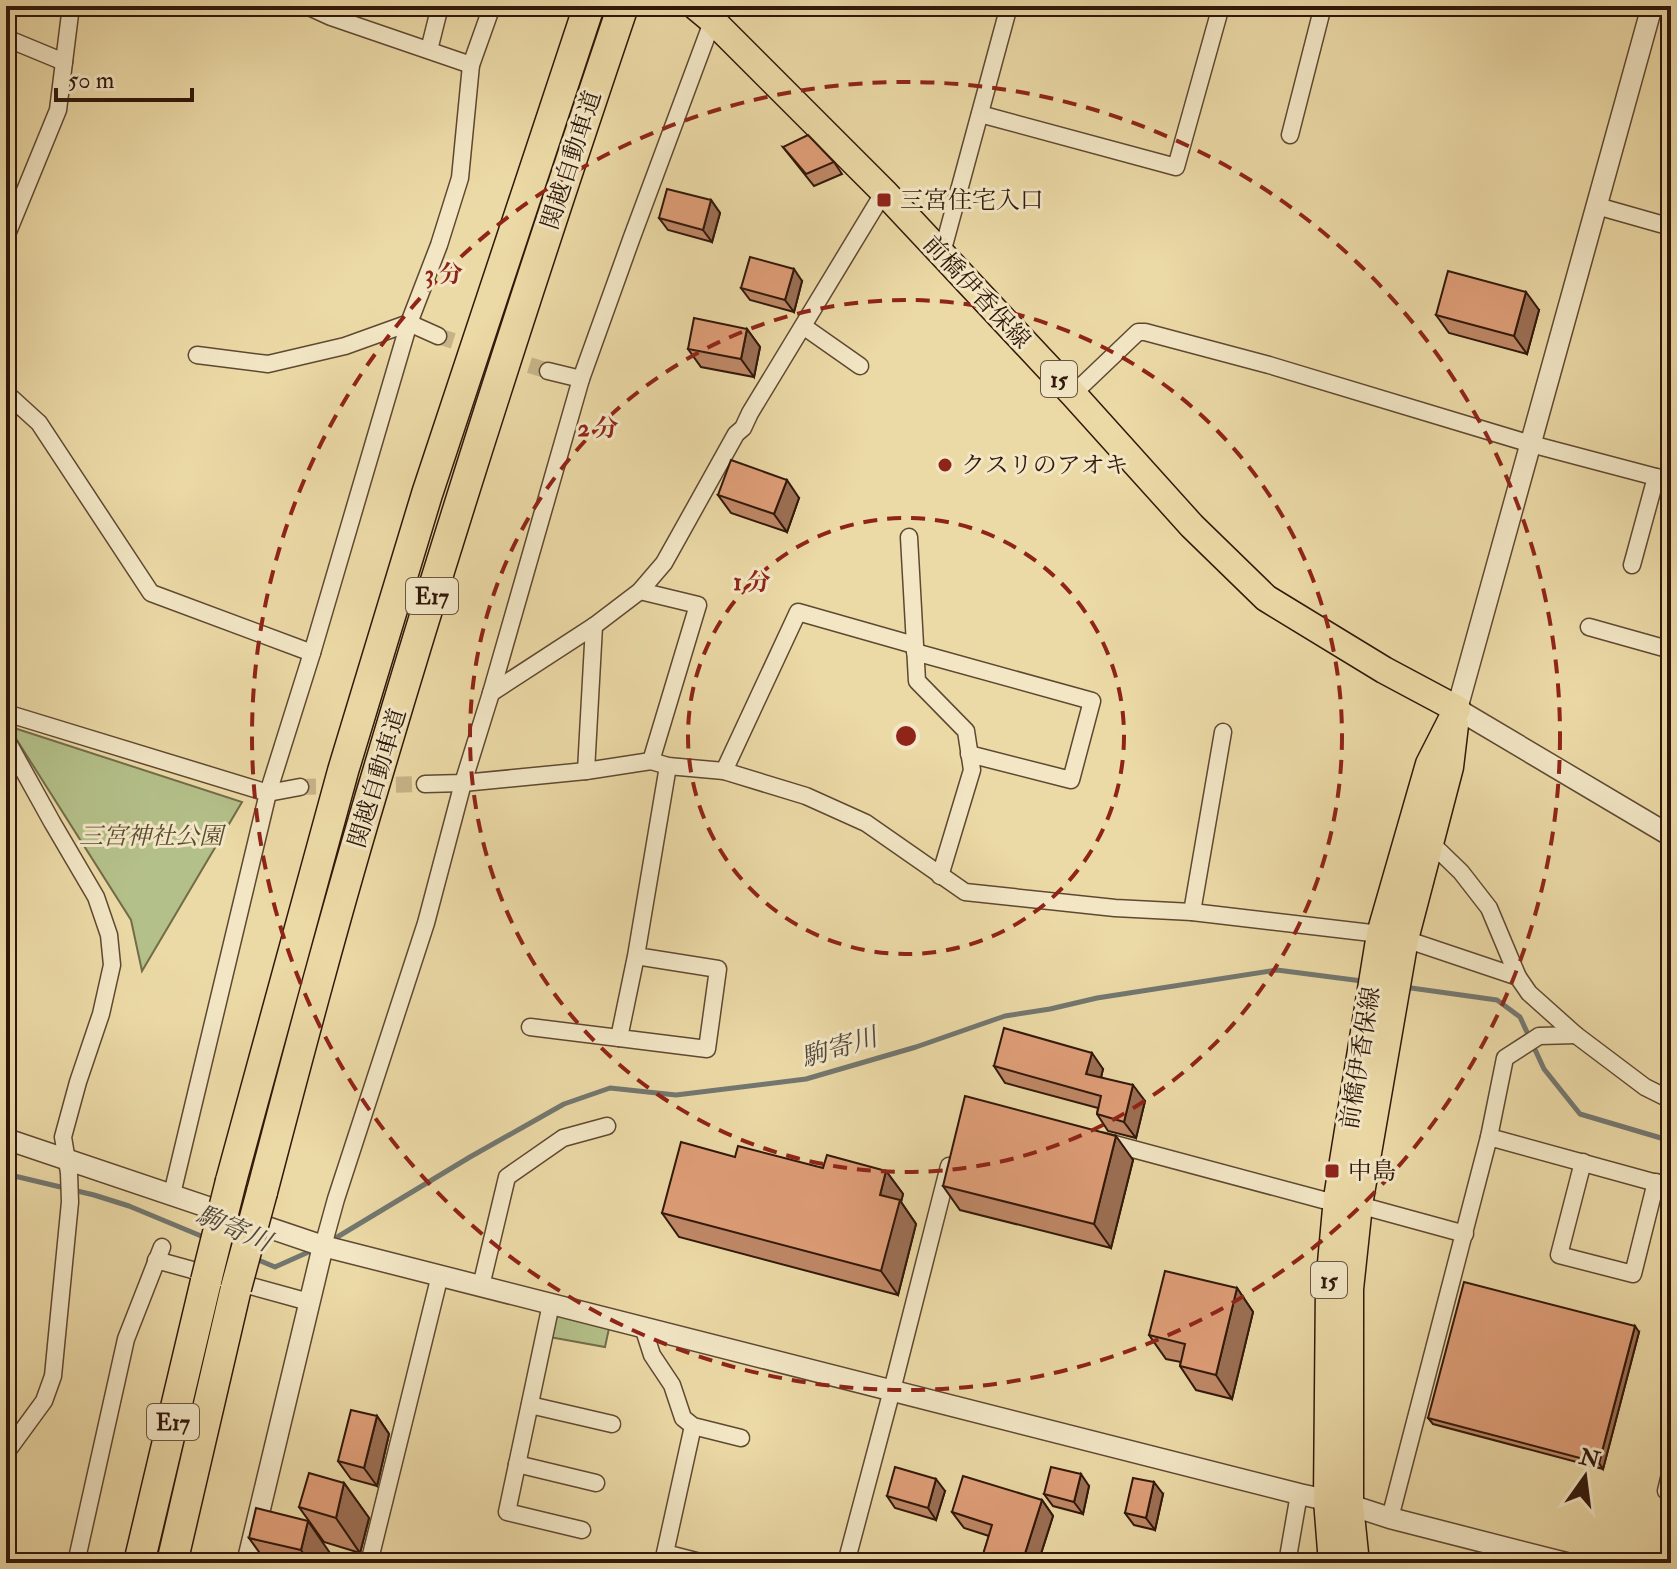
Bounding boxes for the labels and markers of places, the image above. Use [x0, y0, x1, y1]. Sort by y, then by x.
place label: 三宮住宅入口 [900, 185, 1044, 216]
marker: 三宮住宅入口 [875, 191, 893, 209]
place label: クスリのアオキ [961, 450, 1129, 481]
marker: クスリのアオキ [936, 456, 954, 474]
centre of rings [892, 722, 920, 750]
place label: 中島 [1348, 1156, 1396, 1187]
marker: 中島 [1323, 1162, 1341, 1180]

